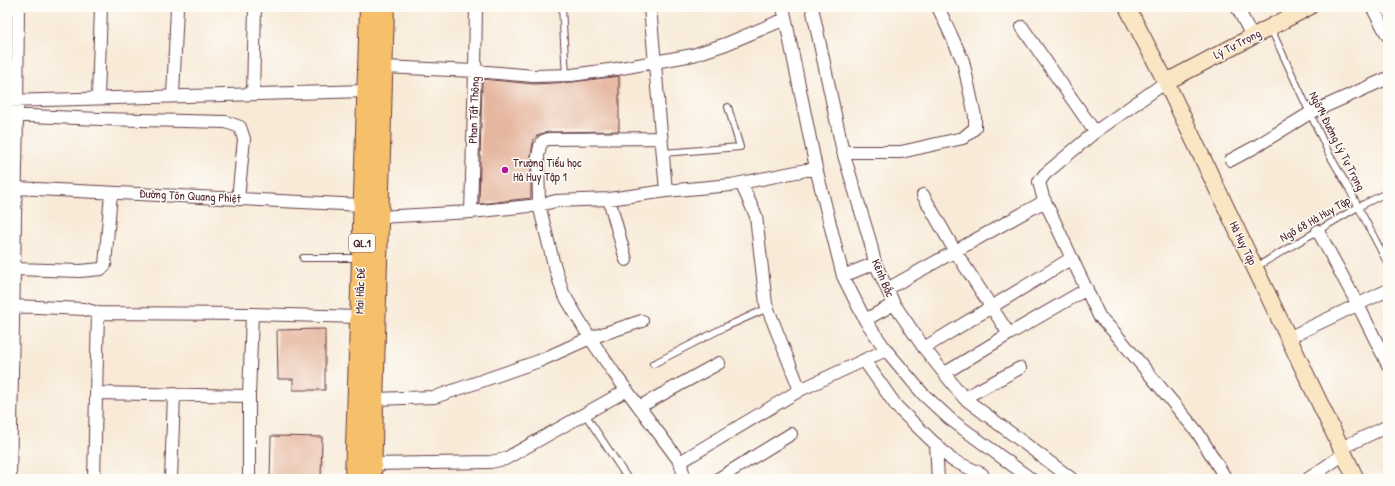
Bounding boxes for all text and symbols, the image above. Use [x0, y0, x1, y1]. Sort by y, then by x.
street label: Lý Tự Trọng [1210, 24, 1263, 63]
street label: Phan Tất Thông [464, 76, 483, 144]
street label: Ngõ14 Đường Lý Tự Trọng [1305, 88, 1370, 193]
place label: Trường Tiểu học Hà Huy Tập 1 [513, 154, 582, 185]
marker: Trường Tiểu học Hà Huy Tập 1 [500, 165, 510, 175]
street label: Đường Tôn Quang Phiệt [139, 184, 242, 207]
street label: Ngõ 68 Hà Huy Tập [1276, 191, 1353, 246]
street label: Hà Huy Tập [1226, 218, 1261, 268]
road number: QL.1 [349, 234, 375, 252]
street label: Kênh Bắc [868, 256, 899, 300]
street label: Mai Hắc Đế [350, 266, 369, 314]

